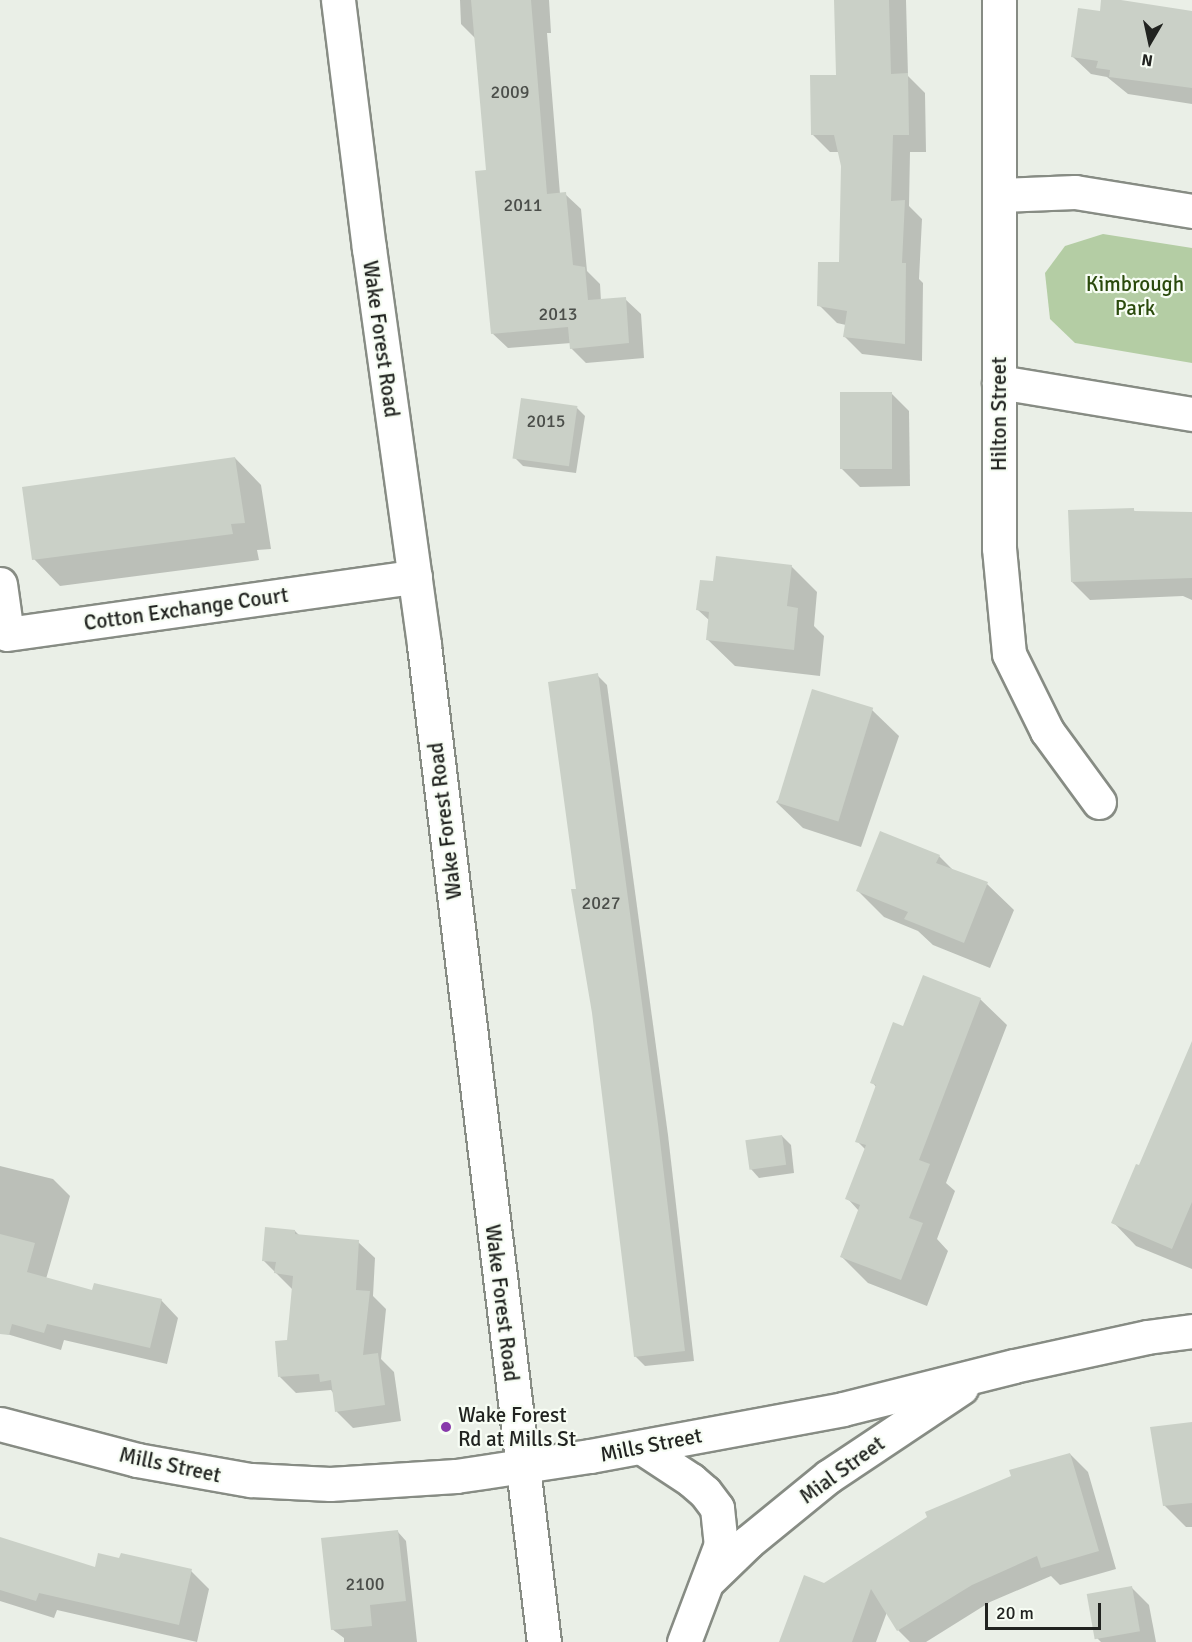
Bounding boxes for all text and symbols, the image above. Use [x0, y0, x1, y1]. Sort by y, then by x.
north arrow [1120, 12, 1180, 72]
text: N [1140, 49, 1154, 71]
house number: 2009 [491, 81, 529, 103]
house number: 2011 [504, 194, 542, 216]
street label: Wake Forest Road [358, 259, 404, 419]
park label: Kimbrough Park [1086, 271, 1184, 321]
house number: 2013 [539, 303, 577, 325]
street label: Hilton Street [986, 357, 1012, 471]
house number: 2015 [527, 410, 565, 432]
street label: Cotton Exchange Court [82, 582, 290, 636]
street label: Wake Forest Road [423, 741, 467, 901]
house number: 2027 [582, 892, 620, 914]
street label: Wake Forest Road [480, 1223, 524, 1383]
place label: Wake Forest Rd at Mills St [458, 1402, 576, 1452]
marker: Wake Forest Rd at Mills St [439, 1420, 453, 1434]
street label: Mills Street [598, 1423, 704, 1467]
street label: Mial Street [795, 1431, 889, 1509]
street label: Mills Street [117, 1442, 223, 1488]
house number: 2100 [346, 1573, 384, 1595]
scale bar [988, 1591, 1104, 1629]
text: 20 m [996, 1602, 1034, 1624]

